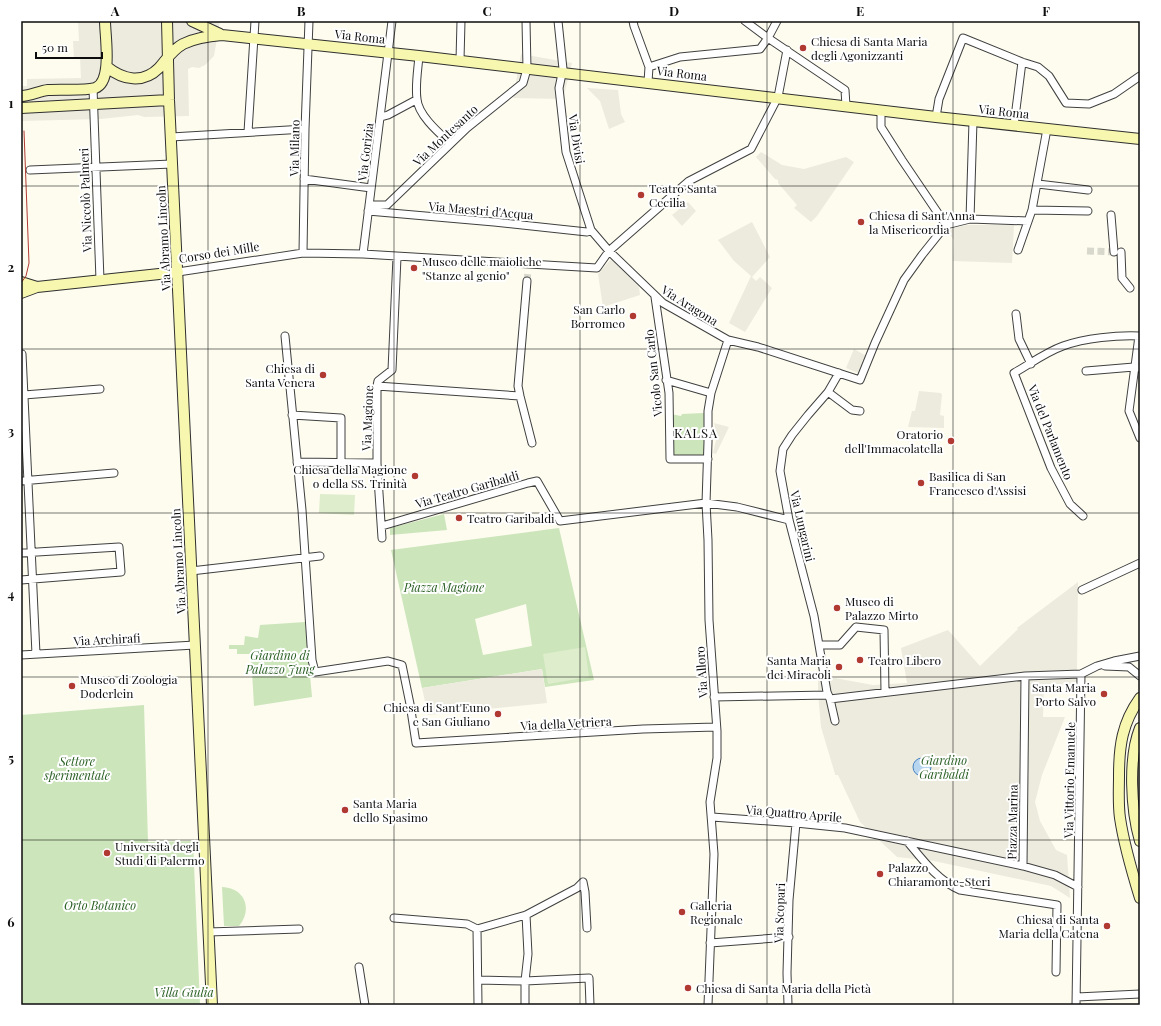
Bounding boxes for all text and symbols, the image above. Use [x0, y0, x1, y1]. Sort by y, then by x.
text: A [110, 2, 120, 19]
text: B [297, 2, 306, 19]
text: C [482, 2, 492, 19]
text: D [669, 2, 679, 19]
text: E [856, 2, 864, 19]
text: F [1042, 2, 1050, 19]
street label: Via Roma [333, 25, 386, 47]
place label: Chiesa di Santa Maria degli Agonizzanti [811, 33, 927, 63]
scale bar [36, 34, 102, 60]
text: 50 m [42, 39, 68, 55]
marker: Chiesa di Santa Maria degli Agonizzanti [798, 43, 808, 53]
street label: Via Roma [655, 62, 708, 84]
text: 1 [9, 94, 14, 111]
street label: Via Montesanto [408, 100, 481, 170]
street label: Via Roma [977, 100, 1030, 122]
street label: Via Divisi [565, 112, 589, 165]
street label: Via Milano [285, 119, 303, 177]
street label: Via Gorizia [353, 122, 377, 183]
street label: Via Niccolò Palmeri [75, 147, 95, 253]
place label: Teatro Santa Cecilia [649, 180, 717, 210]
street label: Via Abramo Lincoln [152, 185, 174, 292]
marker: Teatro Santa Cecilia [636, 190, 646, 200]
street label: Via Maestri d'Acqua [427, 197, 534, 223]
place label: Chiesa di Sant'Anna la Misericordia [869, 207, 975, 237]
marker: Chiesa di Sant'Anna la Misericordia [856, 217, 866, 227]
street label: Corso dei Mille [178, 238, 260, 266]
place label: Museo delle maioliche "Stanze al genio" [422, 253, 542, 283]
text: 2 [8, 258, 15, 275]
marker: Museo delle maioliche "Stanze al genio" [409, 263, 419, 273]
street label: Via Aragona [658, 281, 721, 329]
place label: San Carlo Borromeo [571, 301, 625, 331]
marker: San Carlo Borromeo [628, 311, 638, 321]
street label: Vicolo San Carlo [640, 328, 666, 418]
place label: Chiesa di Santa Venera [245, 360, 315, 390]
marker: Chiesa di Santa Venera [318, 370, 328, 380]
street label: Via del Parlamento [1024, 381, 1078, 482]
street label: Via Magione [358, 385, 376, 452]
text: 3 [8, 422, 14, 439]
district label: KALSA [674, 424, 718, 441]
place label: Oratorio dell'Immacolatella [845, 426, 943, 456]
marker: Oratorio dell'Immacolatella [946, 436, 956, 446]
place label: Chiesa della Magione o della SS. Trinità [293, 461, 407, 491]
street label: Via Teatro Garibaldi [412, 466, 521, 512]
place label: Basilica di San Francesco d'Assisi [929, 468, 1027, 498]
marker: Chiesa della Magione o della SS. Trinità [410, 471, 420, 481]
marker: Basilica di San Francesco d'Assisi [916, 478, 926, 488]
street label: Via Lungarini [787, 488, 819, 564]
street label: Via Abramo Lincoln [167, 508, 189, 615]
place label: Teatro Garibaldi [467, 510, 555, 526]
marker: Teatro Garibaldi [454, 513, 464, 523]
park label: Piazza Magione [403, 579, 484, 595]
text: 4 [8, 585, 15, 602]
place label: Museo di Palazzo Mirto [845, 593, 919, 623]
marker: Museo di Palazzo Mirto [832, 603, 842, 613]
street label: Via Archirafi [72, 629, 141, 649]
street label: Via Alloro [691, 645, 711, 699]
park label: Giardino di Palazzo Jung [244, 647, 316, 677]
place label: Santa Maria dei Miracoli [767, 652, 831, 682]
place label: Teatro Libero [868, 652, 941, 668]
marker: Teatro Libero [855, 655, 865, 665]
marker: Santa Maria dei Miracoli [834, 662, 844, 672]
place label: Museo di Zoologia Doderlein [80, 671, 178, 701]
place label: Santa Maria Porto Salvo [1032, 679, 1096, 709]
marker: Museo di Zoologia Doderlein [67, 681, 77, 691]
marker: Santa Maria Porto Salvo [1099, 689, 1109, 699]
place label: Chiesa di Sant'Euno e San Giuliano [383, 699, 490, 729]
marker: Chiesa di Sant'Euno e San Giuliano [493, 709, 503, 719]
street label: Via della Vetriera [519, 713, 612, 733]
street label: Via Vittorio Emanuele [1060, 722, 1078, 839]
text: 5 [8, 749, 14, 766]
park label: Giardino Garibaldi [919, 752, 969, 782]
park label: Settore sperimentale [43, 753, 110, 783]
street label: Piazza Marina [1003, 784, 1021, 860]
place label: Santa Maria dello Spasimo [353, 795, 428, 825]
street label: Via Quattro Aprile [744, 801, 843, 825]
marker: Santa Maria dello Spasimo [340, 805, 350, 815]
place label: Università degli Studi di Palermo [115, 838, 205, 868]
marker: Università degli Studi di Palermo [102, 848, 112, 858]
place label: Palazzo Chiaramonte-Steri [888, 859, 991, 889]
marker: Palazzo Chiaramonte-Steri [875, 869, 885, 879]
street label: Via Scopari [770, 882, 788, 944]
park label: Orto Botanico [64, 897, 136, 913]
place label: Galleria Regionale [690, 897, 743, 927]
marker: Galleria Regionale [677, 907, 687, 917]
place label: Chiesa di Santa Maria della Catena [999, 911, 1099, 941]
text: 6 [7, 913, 15, 930]
marker: Chiesa di Santa Maria della Catena [1102, 921, 1112, 931]
place label: Chiesa di Santa Maria della Pietà [696, 980, 871, 996]
marker: Chiesa di Santa Maria della Pietà [683, 983, 693, 993]
park label: Villa Giulia [154, 984, 214, 1000]

